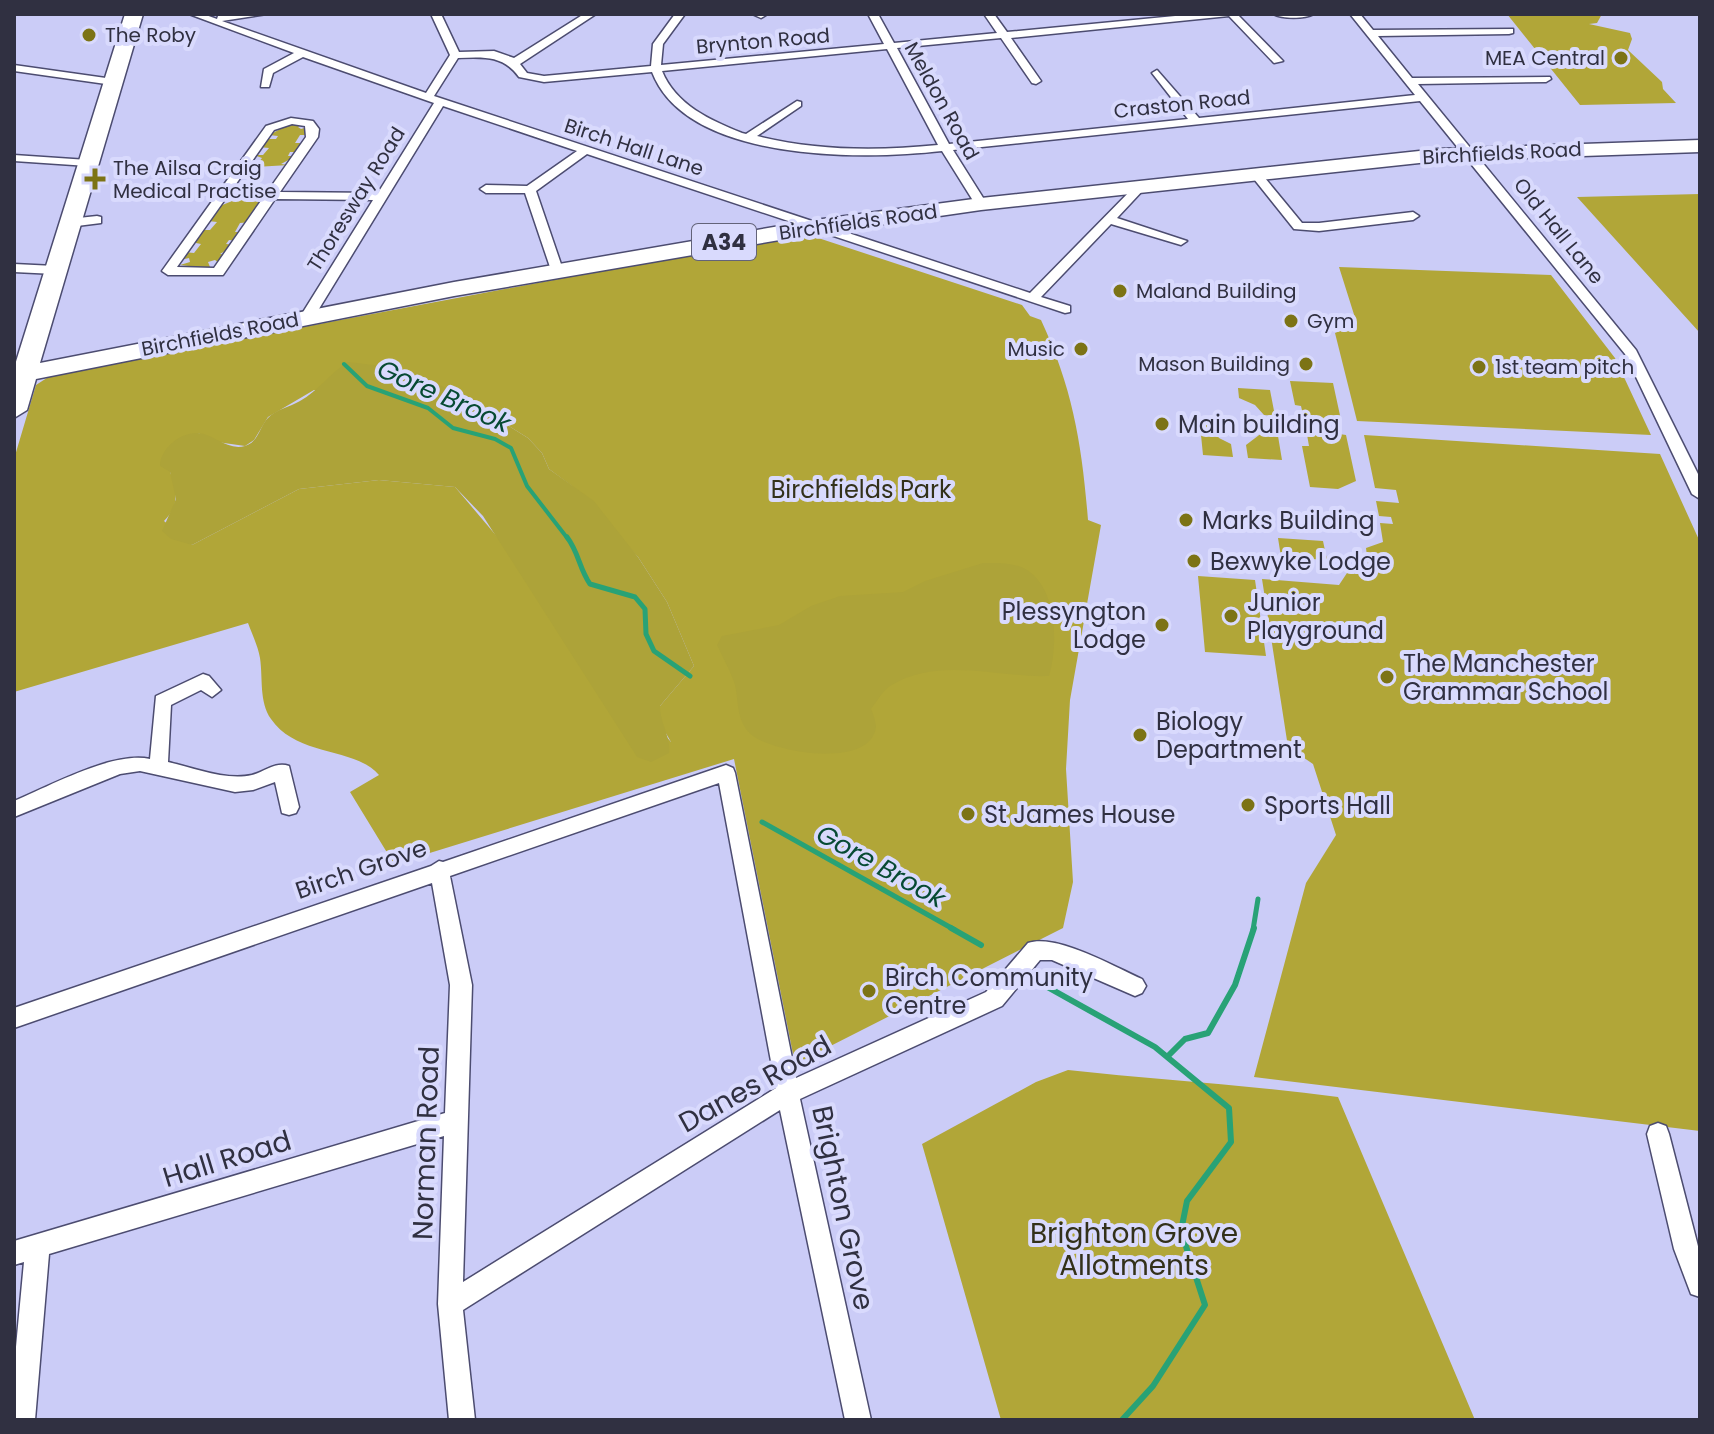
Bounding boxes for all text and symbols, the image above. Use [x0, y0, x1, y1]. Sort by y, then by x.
place label: The Roby [105, 21, 196, 49]
street label: Brynton Road [695, 21, 831, 61]
marker: The Roby [80, 26, 98, 44]
street label: Meldon Road [898, 37, 986, 165]
place label: MEA Central [1485, 44, 1605, 72]
marker: MEA Central [1612, 49, 1630, 67]
street label: Craston Road [1112, 83, 1252, 125]
street label: Birch Hall Lane [561, 111, 707, 183]
street label: Thoresway Road [300, 122, 412, 276]
street label: Birchfields Road [1422, 135, 1582, 171]
place label: The Ailsa Craig Medical Practise [113, 154, 277, 205]
marker: The Ailsa Craig Medical Practise [84, 168, 106, 190]
street label: Old Hall Lane [1507, 172, 1611, 290]
street label: Birchfields Road [777, 197, 939, 247]
road number: A34 [692, 224, 756, 260]
place label: Maland Building [1136, 277, 1297, 305]
marker: Maland Building [1111, 282, 1129, 300]
street label: Birchfields Road [139, 305, 301, 363]
place label: Gym [1307, 307, 1354, 335]
marker: Gym [1282, 312, 1300, 330]
place label: Music [1007, 335, 1065, 363]
marker: Music [1072, 340, 1090, 358]
place label: Mason Building [1138, 350, 1290, 378]
water label: Gore Brook [371, 351, 518, 442]
place label: 1st team pitch [1495, 353, 1634, 381]
marker: Mason Building [1297, 355, 1315, 373]
marker: 1st team pitch [1470, 358, 1488, 376]
place label: Main building [1178, 408, 1340, 441]
marker: Main building [1153, 415, 1171, 433]
park label: Birchfields Park [771, 473, 952, 506]
place label: Marks Building [1202, 504, 1375, 537]
marker: Marks Building [1177, 511, 1195, 529]
place label: Bexwyke Lodge [1210, 545, 1391, 578]
marker: Bexwyke Lodge [1185, 552, 1203, 570]
place label: Junior Playground [1247, 586, 1384, 647]
place label: Plessyngton Lodge [1002, 595, 1146, 656]
marker: Junior Playground [1222, 607, 1240, 625]
marker: Plessyngton Lodge [1153, 616, 1171, 634]
place label: The Manchester Grammar School [1403, 647, 1609, 708]
marker: The Manchester Grammar School [1378, 668, 1396, 686]
place label: Biology Department [1156, 705, 1302, 766]
marker: Biology Department [1131, 726, 1149, 744]
place label: Sports Hall [1264, 789, 1391, 822]
marker: Sports Hall [1239, 796, 1257, 814]
place label: St James House [984, 798, 1175, 831]
marker: St James House [959, 805, 977, 823]
water label: Gore Brook [810, 816, 954, 917]
street label: Birch Grove [291, 831, 431, 907]
place label: Birch Community Centre [885, 961, 1094, 1022]
marker: Birch Community Centre [860, 982, 878, 1000]
street label: Danes Road [672, 1026, 838, 1142]
street label: Norman Road [403, 1045, 449, 1241]
street label: Brighton Grove [802, 1102, 884, 1314]
street label: Hall Road [158, 1121, 296, 1197]
park label: Brighton Grove Allotments [1030, 1214, 1238, 1285]

